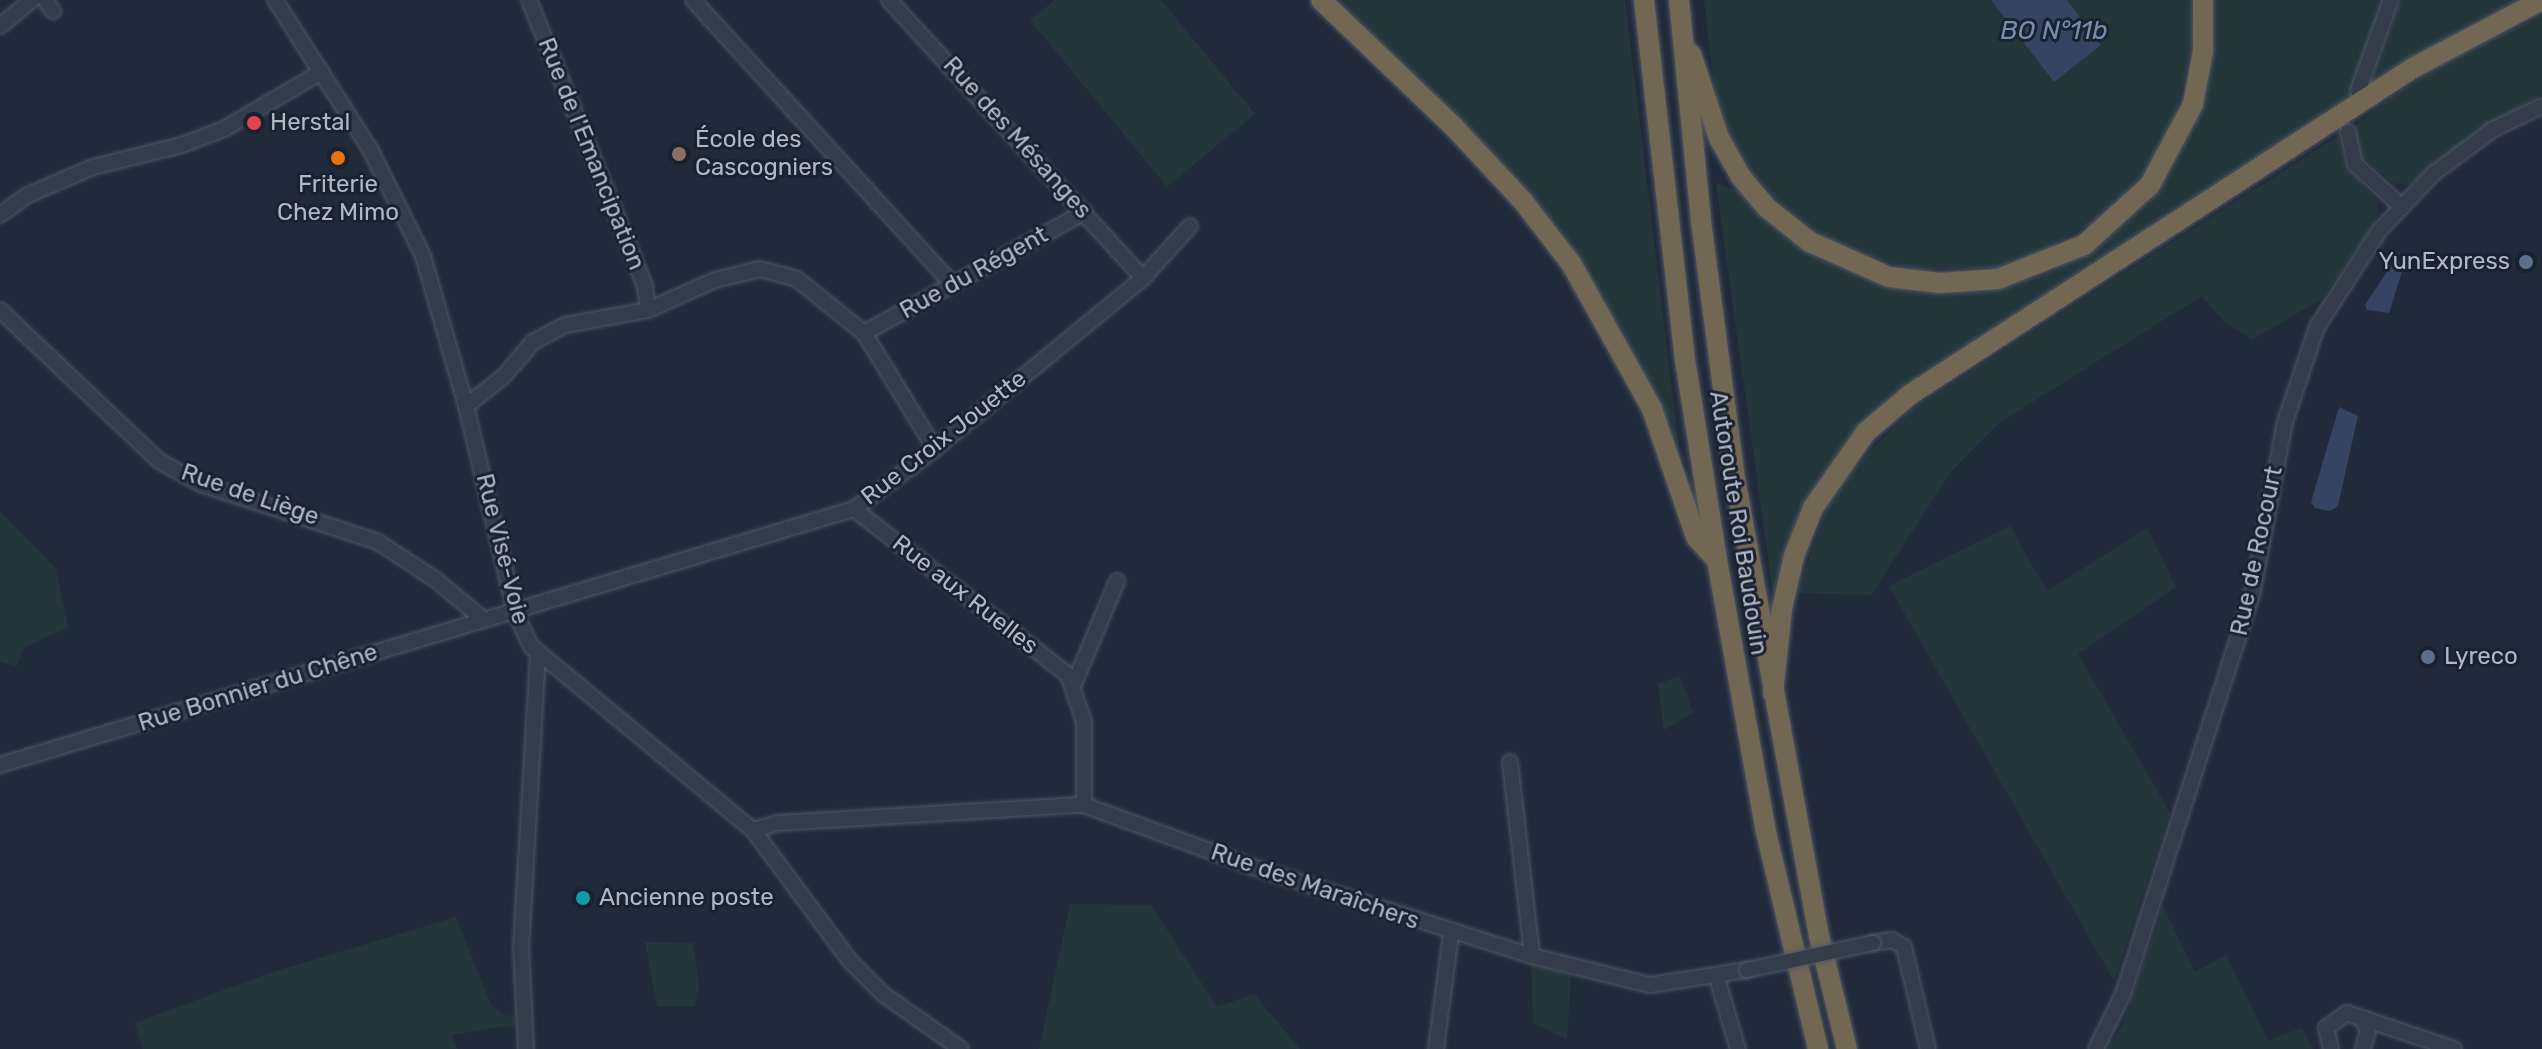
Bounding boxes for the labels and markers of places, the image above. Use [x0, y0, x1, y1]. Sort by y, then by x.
place label: Herstal [270, 109, 350, 137]
marker: Herstal [245, 114, 263, 132]
place label: École des Cascogniers [695, 126, 833, 182]
marker: École des Cascogniers [670, 145, 688, 163]
marker: Friterie Chez Mimo [329, 149, 347, 167]
place label: Friterie Chez Mimo [277, 171, 399, 227]
place label: YunExpress [2378, 248, 2510, 276]
marker: YunExpress [2517, 253, 2535, 271]
place label: Lyreco [2444, 643, 2518, 671]
marker: Lyreco [2419, 648, 2437, 666]
place label: Ancienne poste [599, 884, 774, 912]
marker: Ancienne poste [574, 889, 592, 907]

